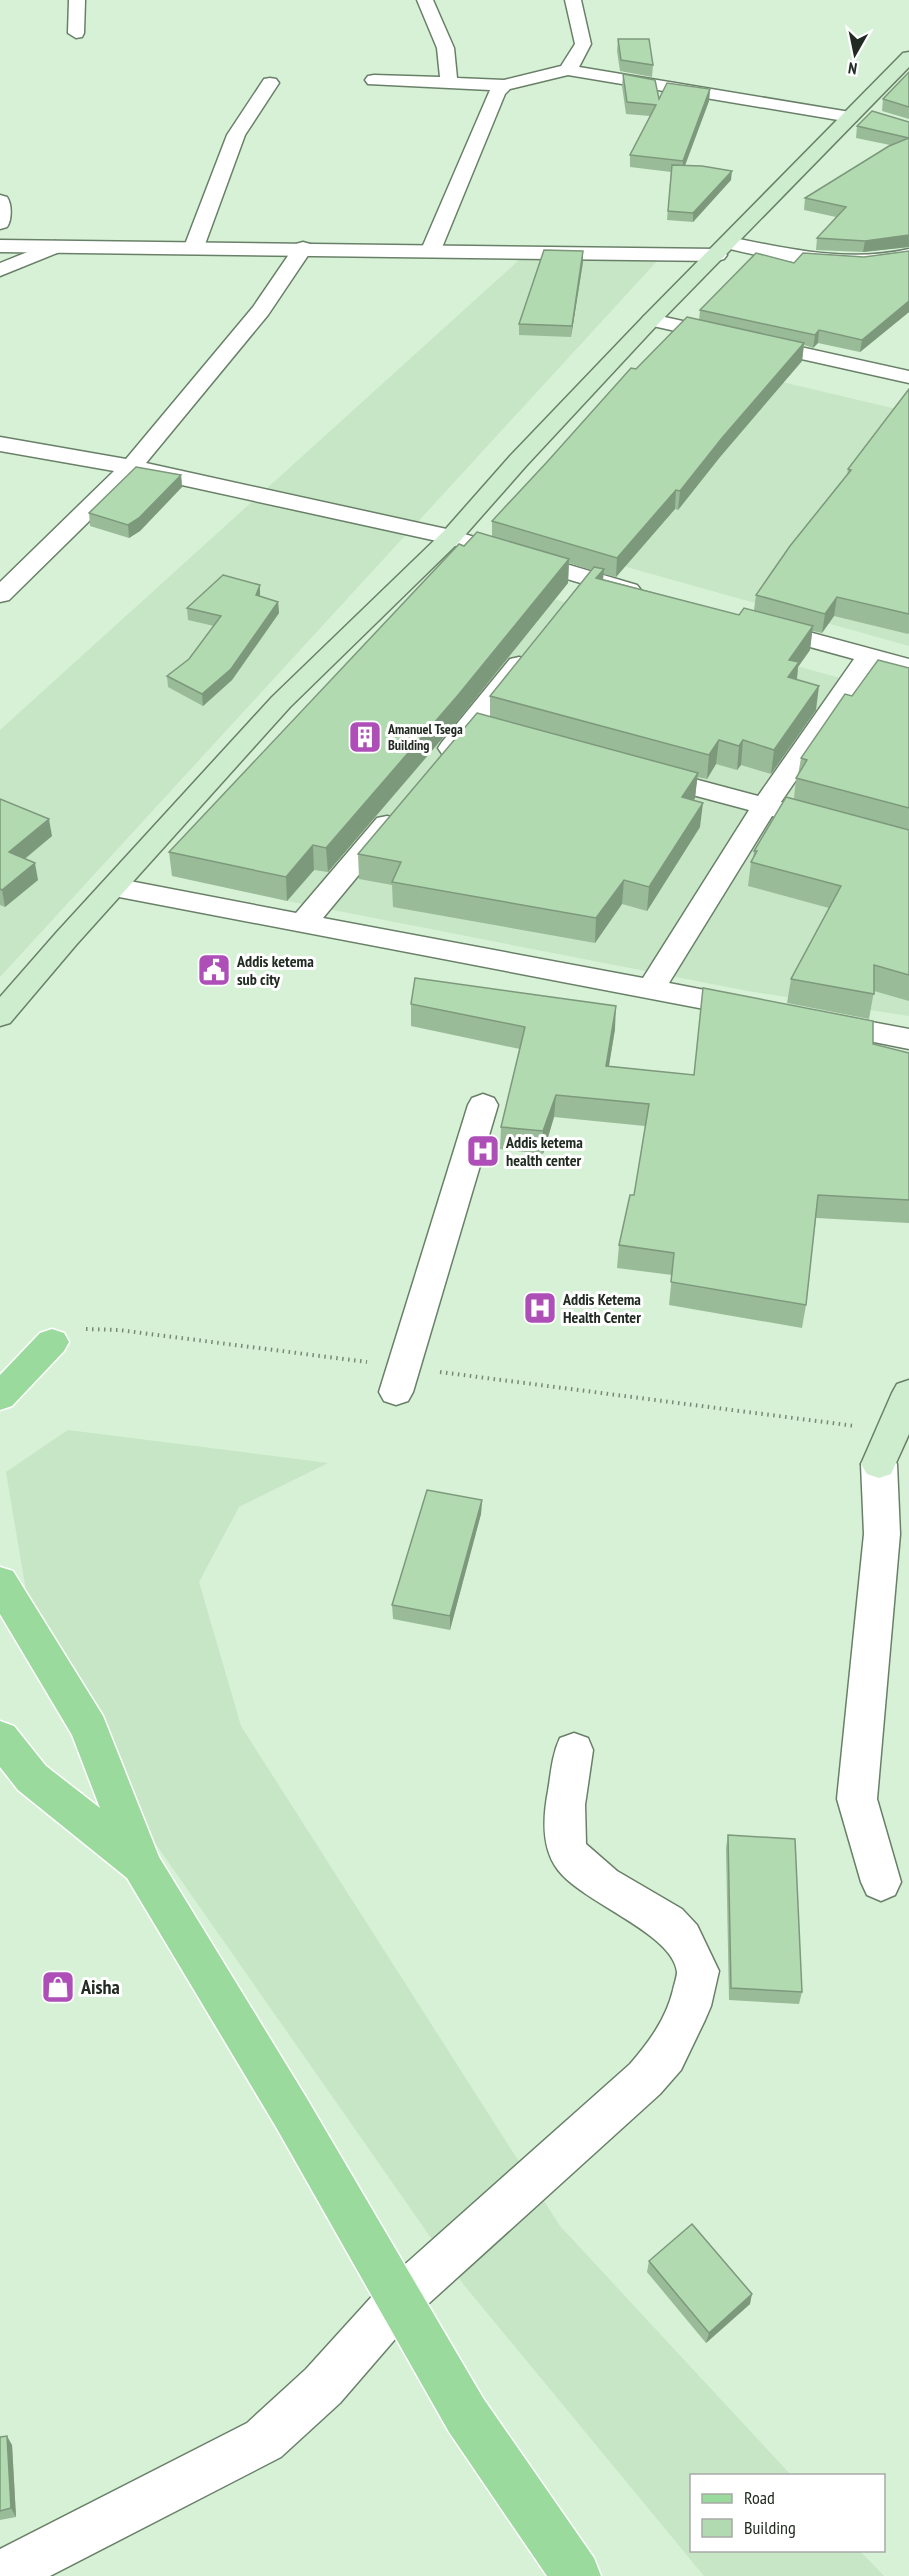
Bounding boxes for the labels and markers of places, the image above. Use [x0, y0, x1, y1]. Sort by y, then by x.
building icon: Amanuel Tsega Building [347, 719, 383, 755]
place label: Amanuel Tsega Building [387, 720, 463, 754]
place label: Addis ketema sub city [236, 951, 314, 989]
public building icon: Addis ketema sub city [196, 952, 232, 988]
place label: Addis ketema health center [505, 1132, 583, 1170]
hospital icon: Addis ketema health center [465, 1133, 501, 1169]
place label: Addis Ketema Health Center [562, 1289, 641, 1327]
hospital icon: Addis Ketema Health Center [522, 1290, 558, 1326]
shop icon: Aisha [40, 1969, 76, 2005]
place label: Aisha [80, 1974, 120, 2000]

